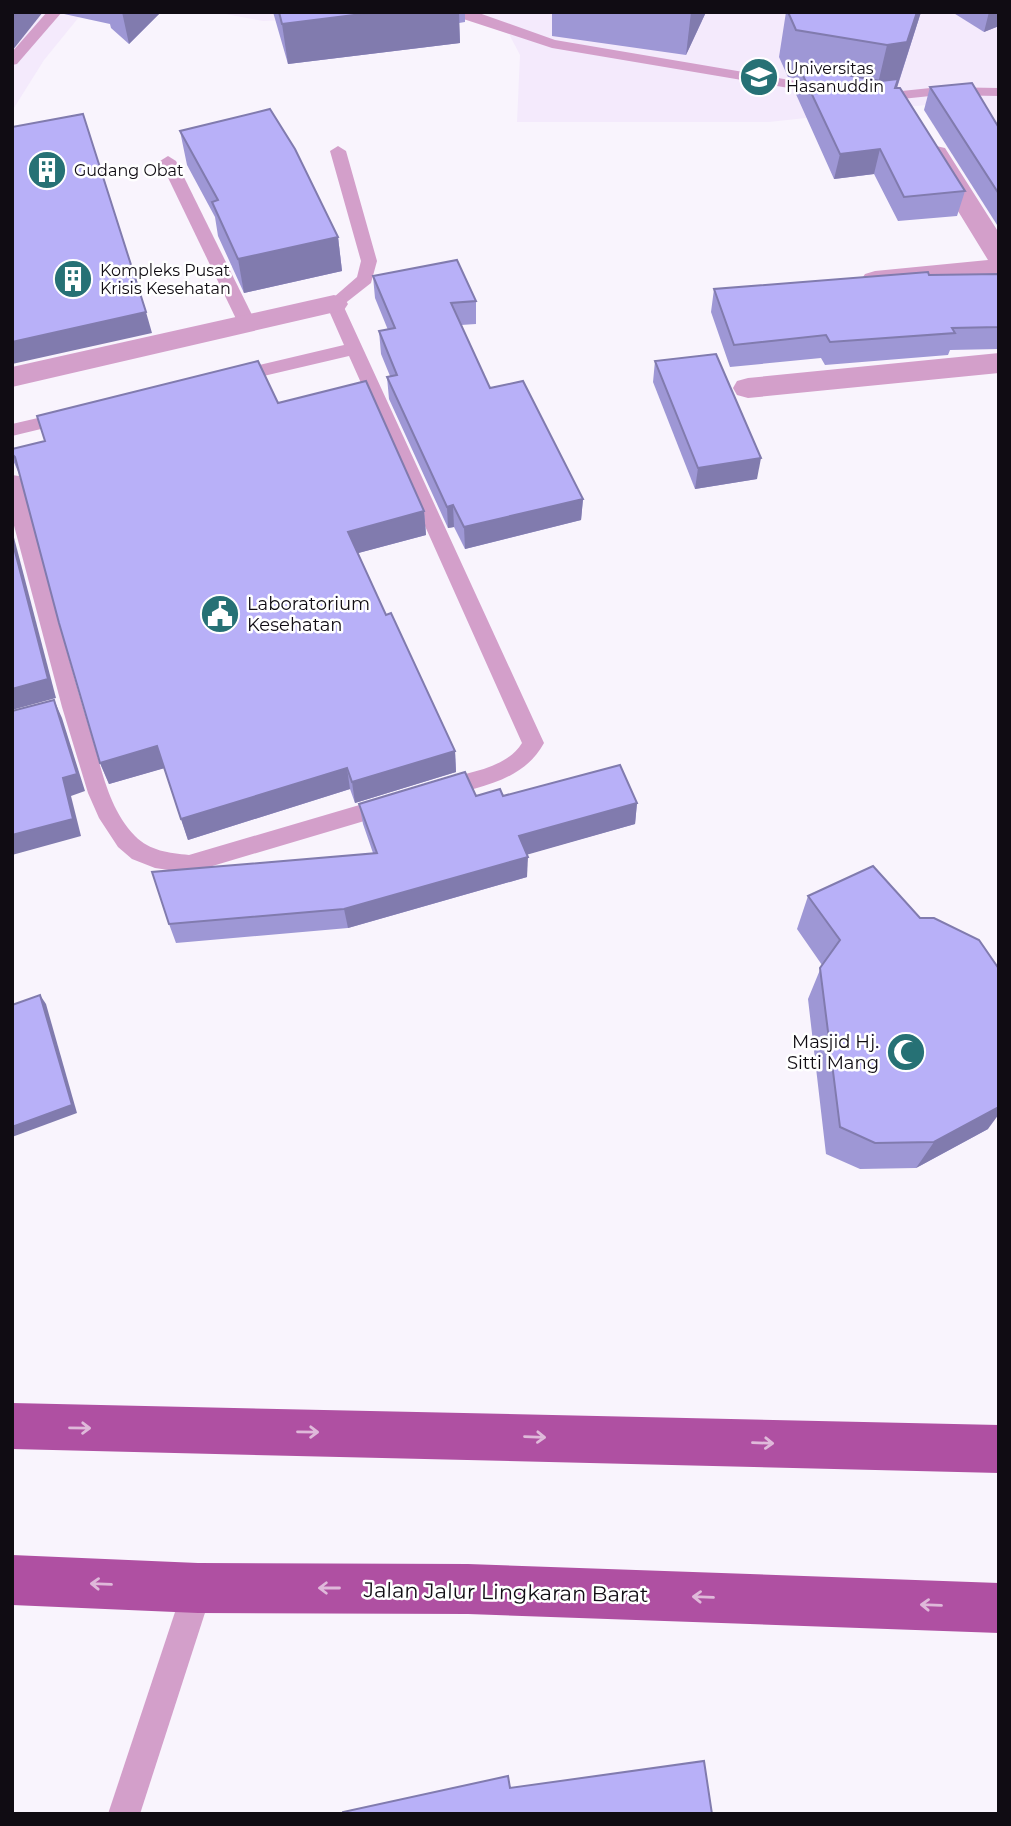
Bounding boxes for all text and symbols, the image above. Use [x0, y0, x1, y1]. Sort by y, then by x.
school or university icon: Universitas Hasanuddin [738, 56, 780, 98]
place label: Universitas Hasanuddin [786, 59, 884, 96]
building icon: Gudang Obat [26, 149, 68, 191]
place label: Gudang Obat [74, 161, 184, 180]
building icon: Kompleks Pusat Krisis Kesehatan [52, 258, 94, 300]
place label: Kompleks Pusat Krisis Kesehatan [100, 261, 231, 298]
public building icon: Laboratorium Kesehatan [199, 593, 241, 635]
place label: Laboratorium Kesehatan [247, 593, 370, 636]
place label: Masjid Hj. Sitti Mang [787, 1031, 879, 1074]
mosque icon: Masjid Hj. Sitti Mang [885, 1031, 927, 1073]
one-way arrow [69, 1421, 92, 1435]
one-way arrow [296, 1425, 319, 1439]
one-way arrow [524, 1430, 547, 1443]
one-way arrow [751, 1436, 774, 1450]
one-way arrow [90, 1577, 113, 1590]
street label: Jalan Jalur Lingkaran Barat [362, 1577, 649, 1607]
one-way arrow [318, 1581, 341, 1595]
one-way arrow [692, 1591, 715, 1604]
one-way arrow [919, 1599, 942, 1612]

